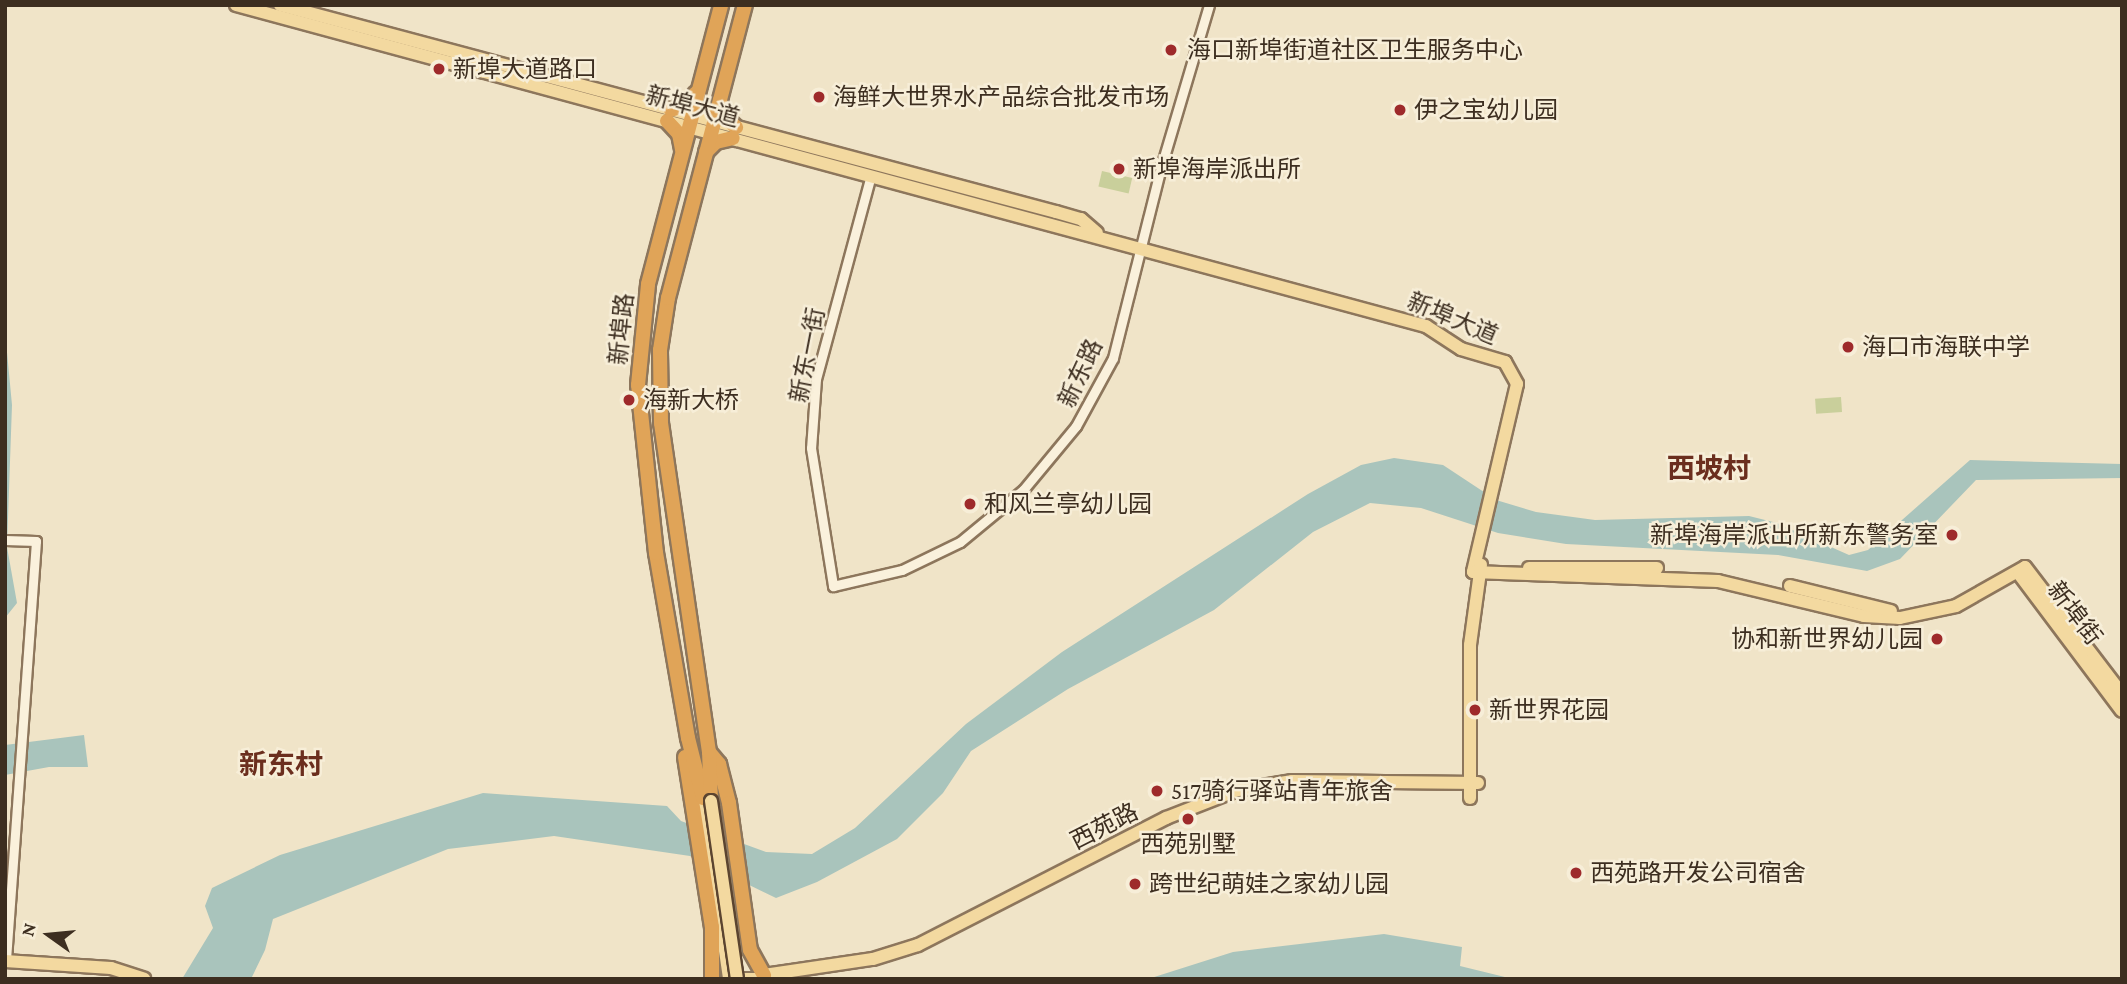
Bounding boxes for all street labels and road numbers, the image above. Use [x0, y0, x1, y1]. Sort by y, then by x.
street label: 新埠大道 [643, 80, 743, 132]
street label: 新埠大道 [1403, 286, 1503, 350]
street label: 新埠路 [603, 292, 639, 366]
street label: 新东一街 [784, 305, 830, 405]
street label: 新东路 [1052, 334, 1108, 412]
street label: 新埠街 [2042, 576, 2108, 650]
street label: 西苑路 [1065, 797, 1143, 855]

